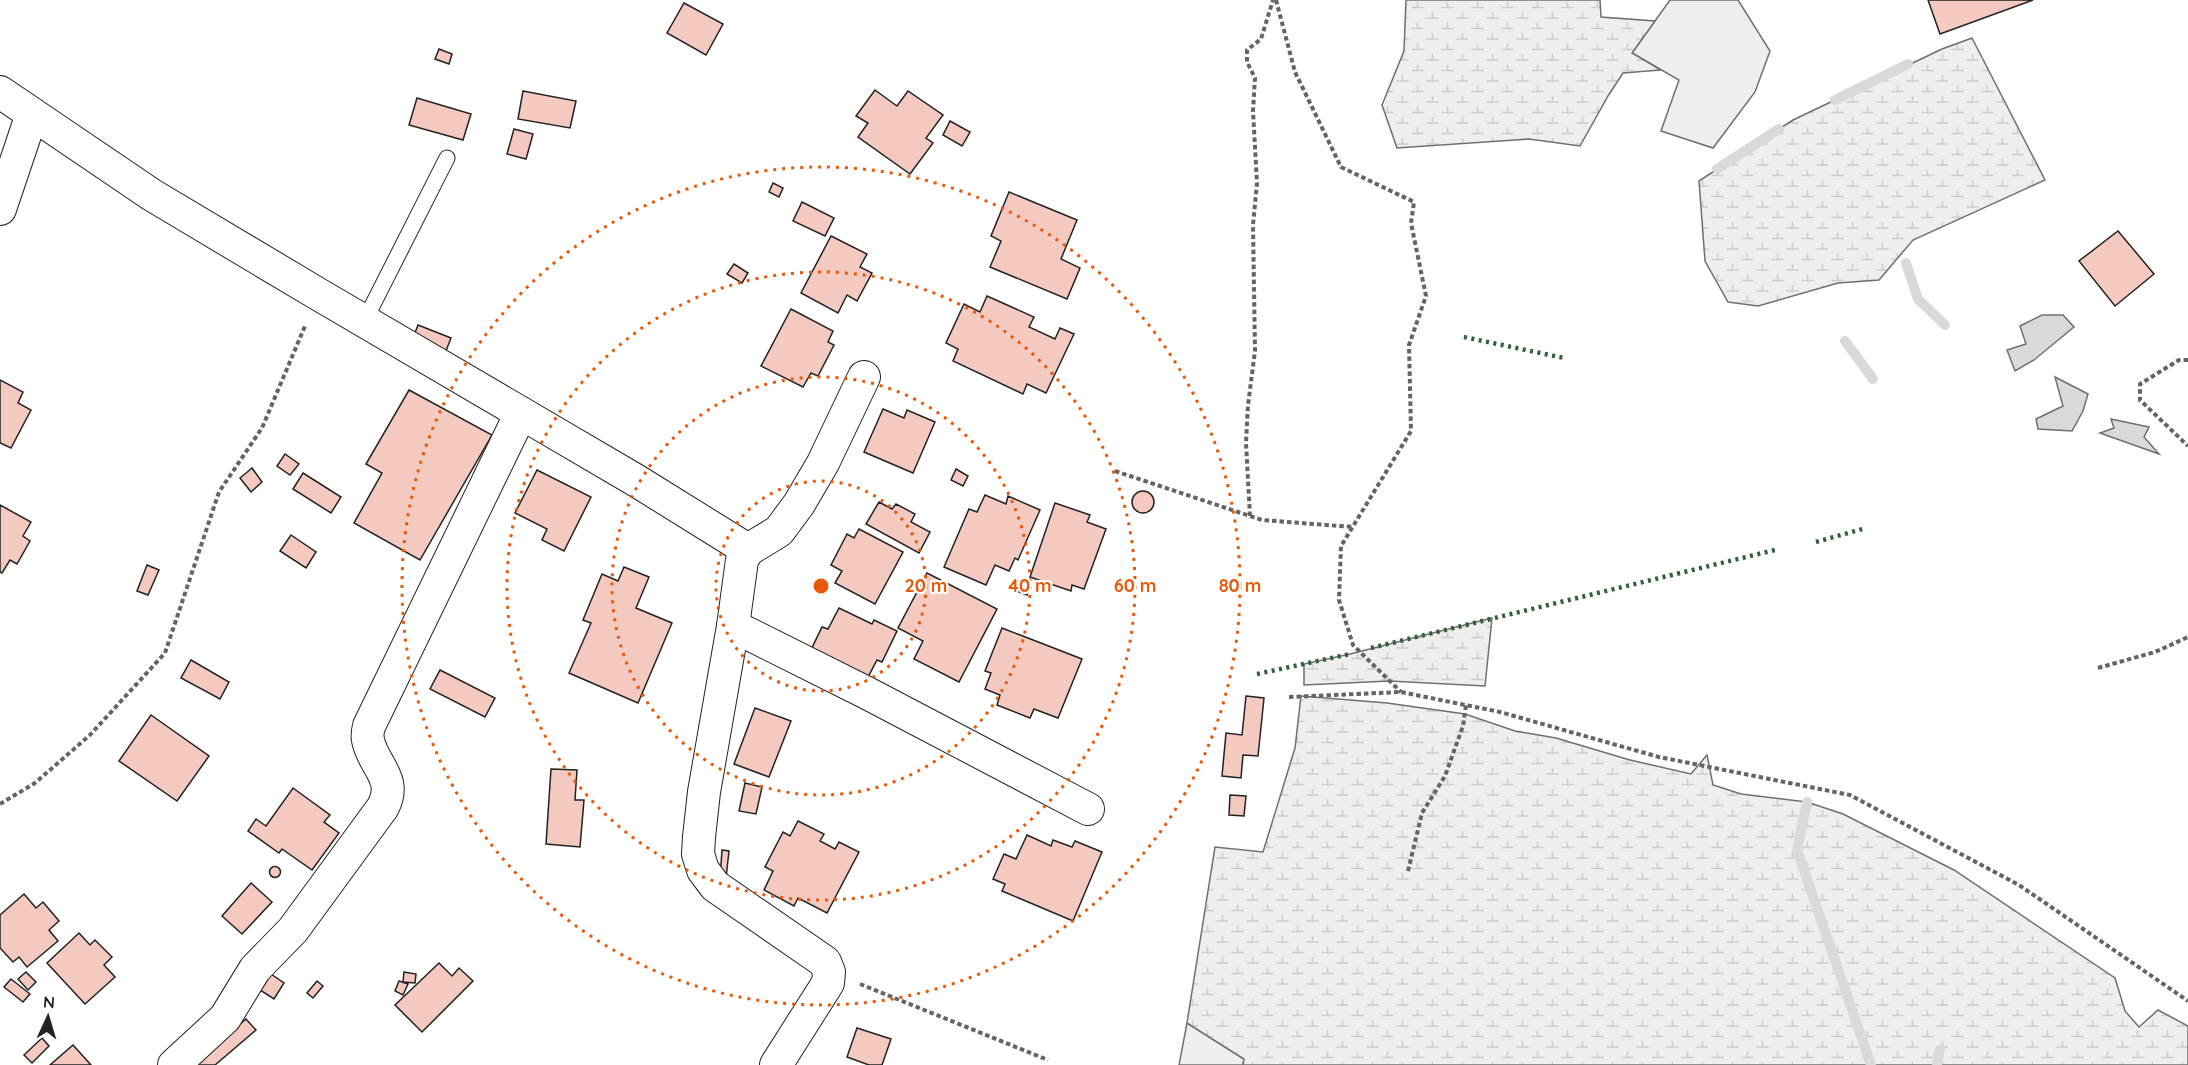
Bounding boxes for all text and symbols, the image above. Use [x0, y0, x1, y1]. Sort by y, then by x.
text: 20 m [905, 574, 947, 597]
text: 40 m [1008, 574, 1052, 597]
text: 60 m [1114, 574, 1156, 597]
text: 80 m [1219, 574, 1261, 597]
centre of rings [811, 576, 831, 596]
north arrow [18, 987, 78, 1047]
text: N [42, 992, 56, 1012]

